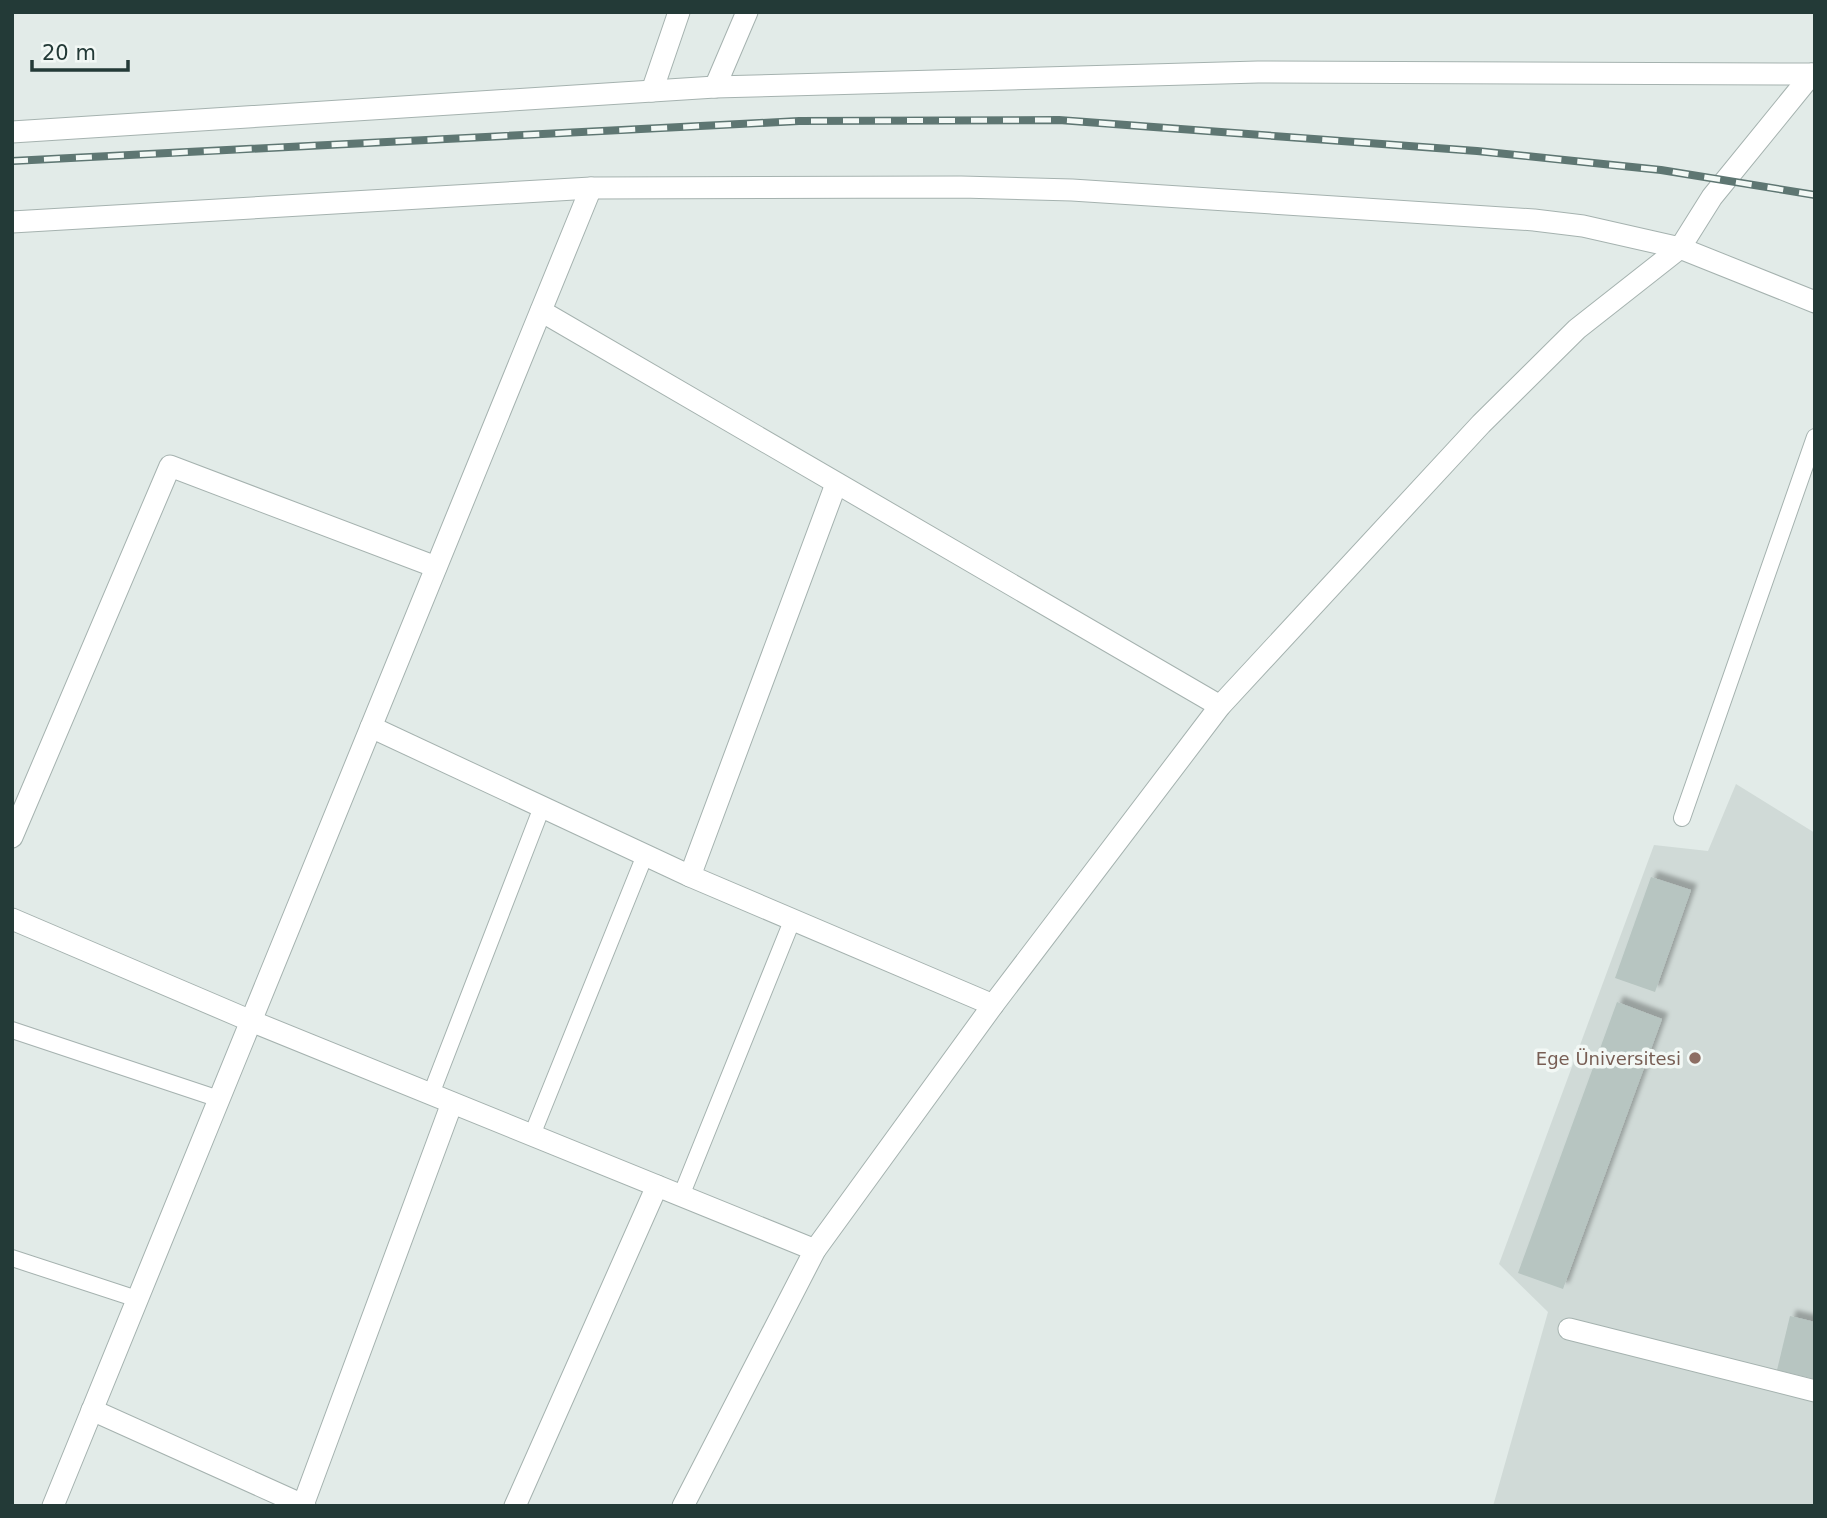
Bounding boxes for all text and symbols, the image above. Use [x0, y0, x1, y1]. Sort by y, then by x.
scale bar [32, 28, 128, 72]
text: 20 m [42, 41, 96, 65]
place label: Ege Üniversitesi [1536, 1048, 1681, 1069]
marker: Ege Üniversitesi [1687, 1050, 1703, 1066]

